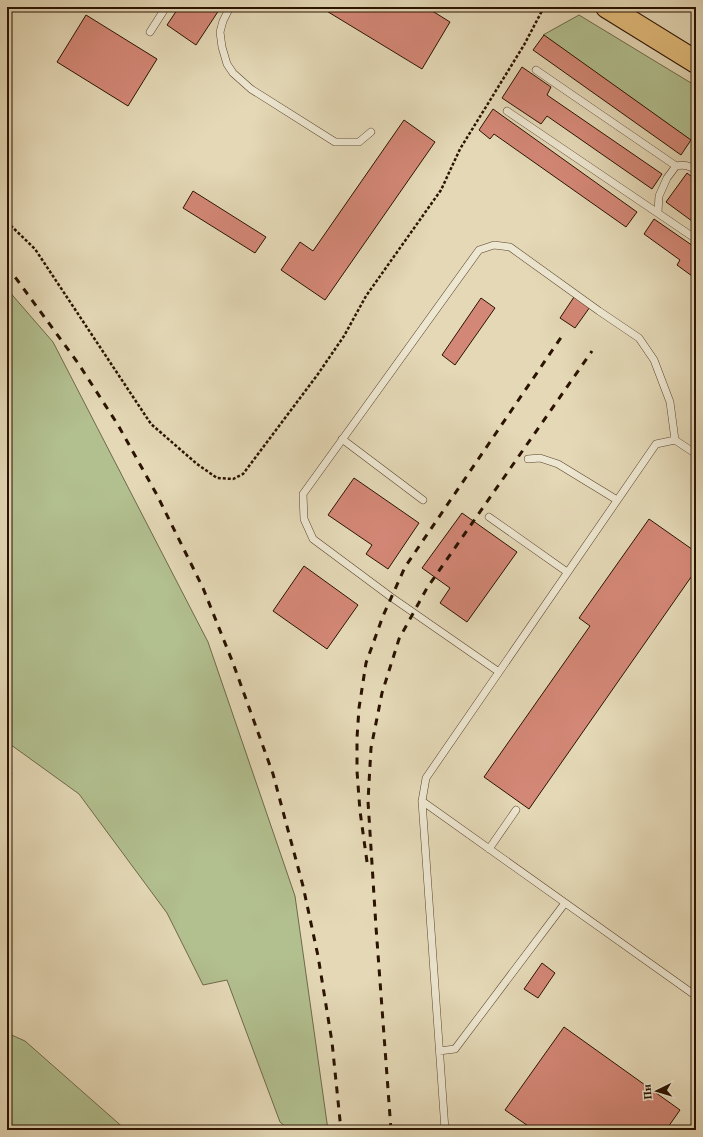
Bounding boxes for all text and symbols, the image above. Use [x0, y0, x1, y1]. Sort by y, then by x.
north arrow [637, 1071, 677, 1111]
text: Пн [640, 1083, 657, 1100]

